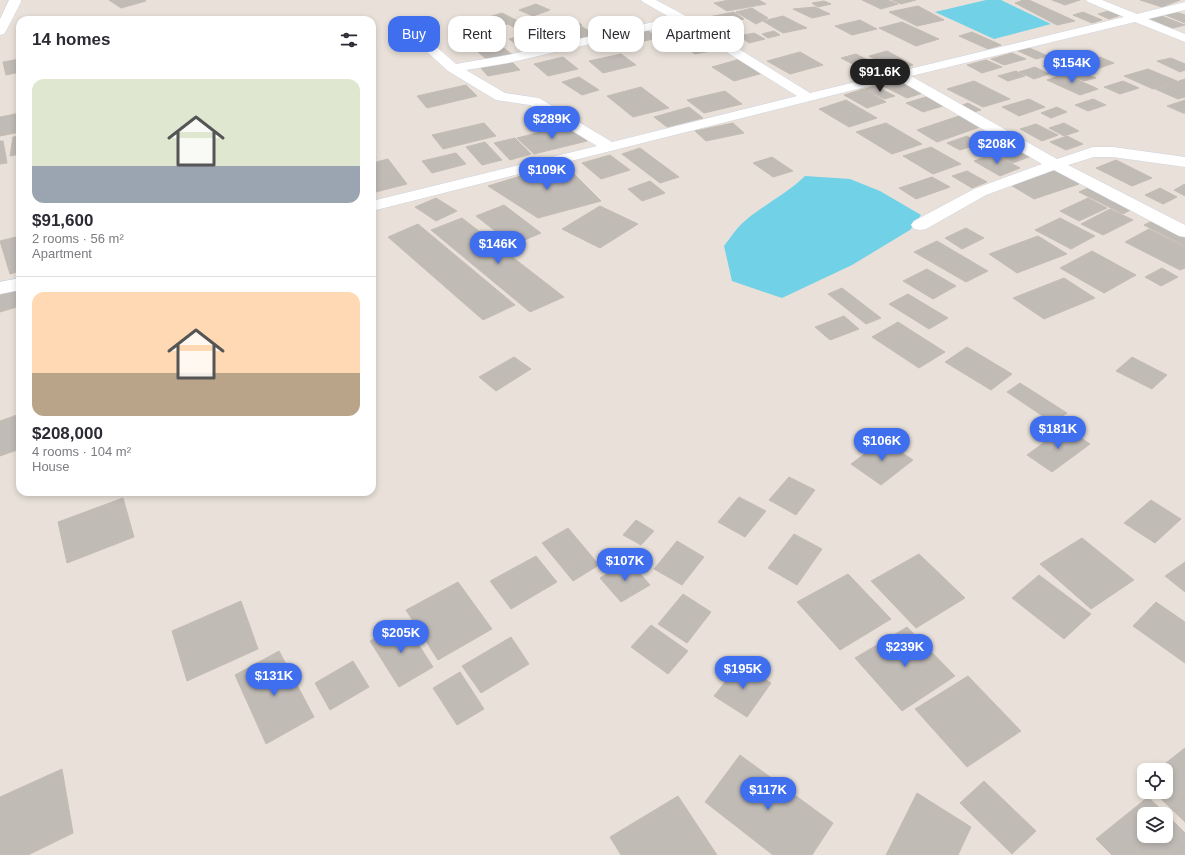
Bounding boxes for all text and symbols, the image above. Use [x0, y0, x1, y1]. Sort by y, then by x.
chip: Buy [388, 16, 440, 52]
chip: Rent [448, 16, 506, 52]
chip: Filters [514, 16, 580, 52]
chip: New [588, 16, 644, 52]
chip: Apartment [652, 16, 744, 52]
icon: filters [338, 29, 360, 51]
text: 14 homes [32, 30, 110, 49]
pin: $154K [1044, 50, 1100, 84]
text: $154K [1053, 55, 1091, 70]
pin: $91.6K [847, 59, 913, 93]
text: $91.6K [859, 64, 901, 79]
icon: home [160, 105, 232, 177]
pin: $289K [524, 106, 580, 140]
text: $289K [533, 111, 571, 126]
pin: $208K [969, 131, 1025, 165]
text: $208K [978, 136, 1016, 151]
pin: $109K [519, 157, 575, 191]
text: $109K [528, 162, 566, 177]
text: $91,600 [32, 211, 93, 230]
text: 2 rooms · 56 m² [32, 231, 124, 246]
pin: $146K [470, 231, 526, 265]
text: $146K [479, 236, 517, 251]
text: Apartment [32, 246, 92, 261]
icon: home [160, 318, 232, 390]
pin: $181K [1030, 416, 1086, 450]
text: $181K [1039, 421, 1077, 436]
text: $208,000 [32, 424, 103, 443]
pin: $106K [854, 428, 910, 462]
text: $106K [863, 433, 901, 448]
text: 4 rooms · 104 m² [32, 444, 131, 459]
text: House [32, 459, 70, 474]
pin: $107K [597, 548, 653, 582]
text: $107K [606, 553, 644, 568]
pin: $205K [373, 620, 429, 654]
text: $205K [382, 625, 420, 640]
pin: $239K [877, 634, 933, 668]
text: $239K [886, 639, 924, 654]
pin: $195K [715, 656, 771, 690]
text: $195K [724, 661, 762, 676]
pin: $131K [246, 663, 302, 697]
text: $131K [255, 668, 293, 683]
map controls [1137, 763, 1173, 843]
button: locate [1137, 763, 1173, 799]
pin: $117K [740, 777, 796, 811]
text: $117K [749, 782, 787, 797]
button: layers [1137, 807, 1173, 843]

